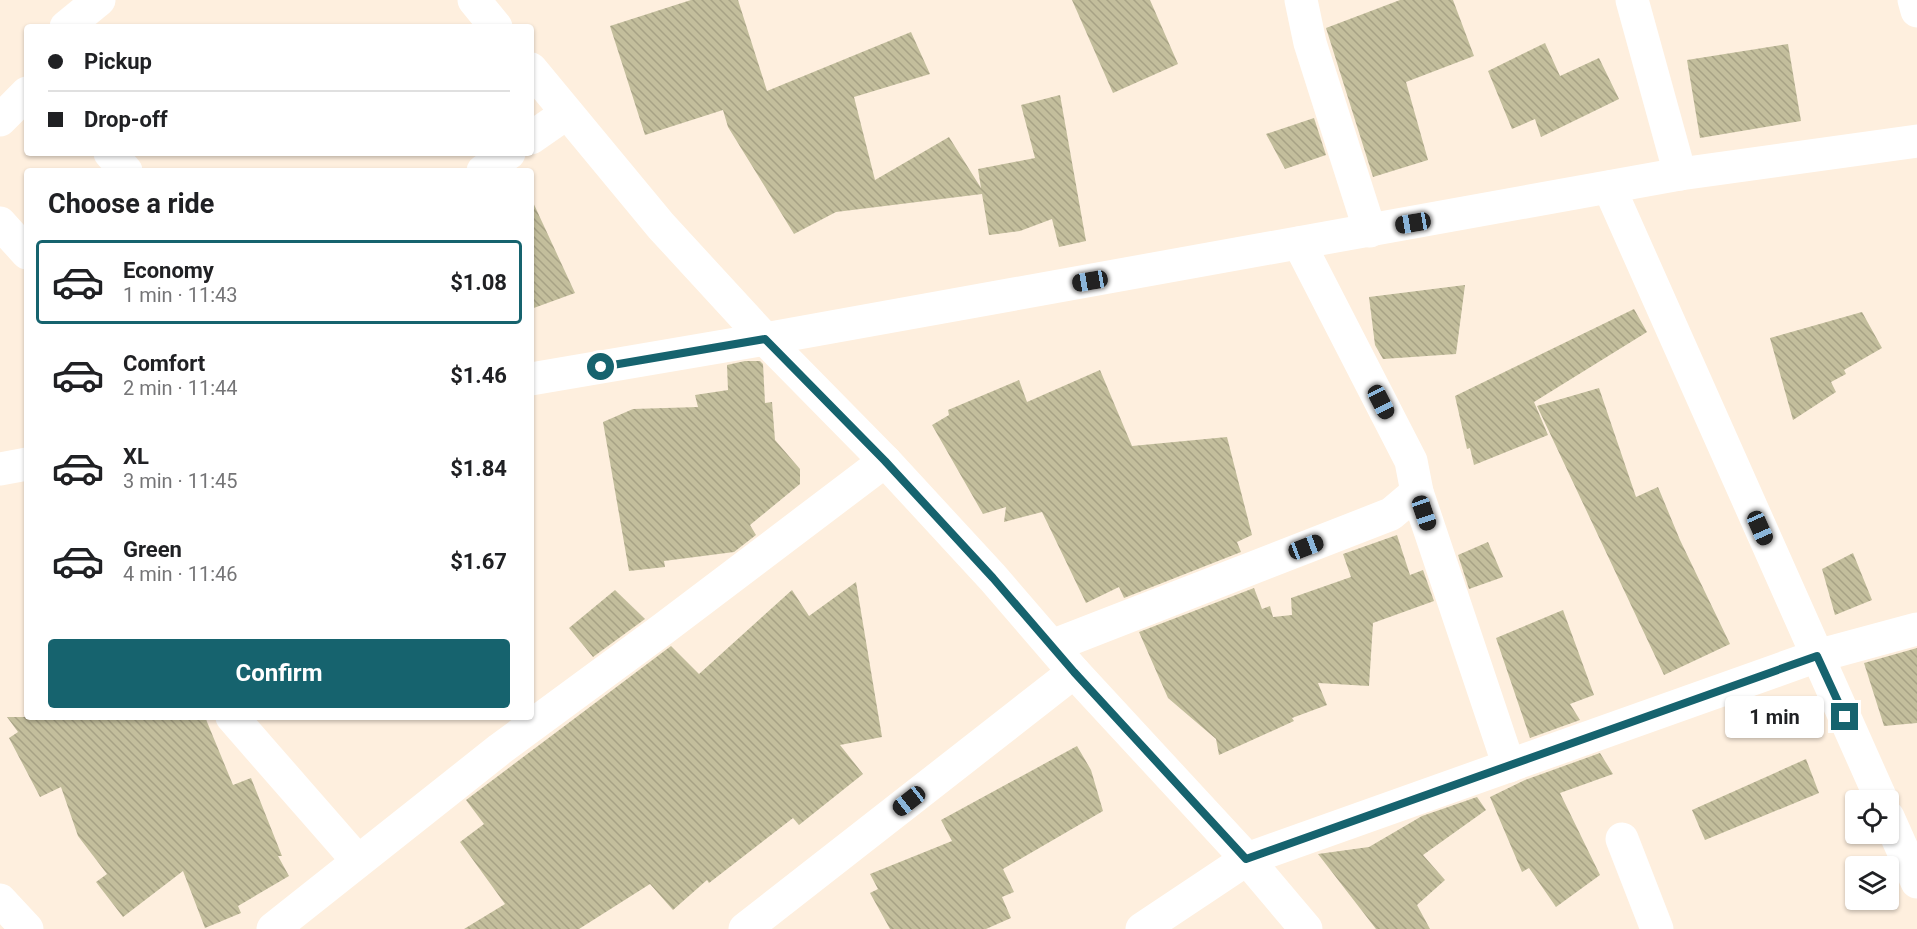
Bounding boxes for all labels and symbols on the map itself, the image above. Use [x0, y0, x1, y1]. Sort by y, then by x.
car [1394, 211, 1432, 235]
car [1071, 269, 1109, 293]
route start [587, 353, 614, 380]
car [1365, 382, 1397, 422]
car [1410, 493, 1438, 533]
car [1744, 508, 1776, 548]
car [1286, 532, 1326, 562]
callout: 1 min [1725, 696, 1824, 738]
route end [1831, 703, 1858, 730]
car [889, 783, 929, 819]

